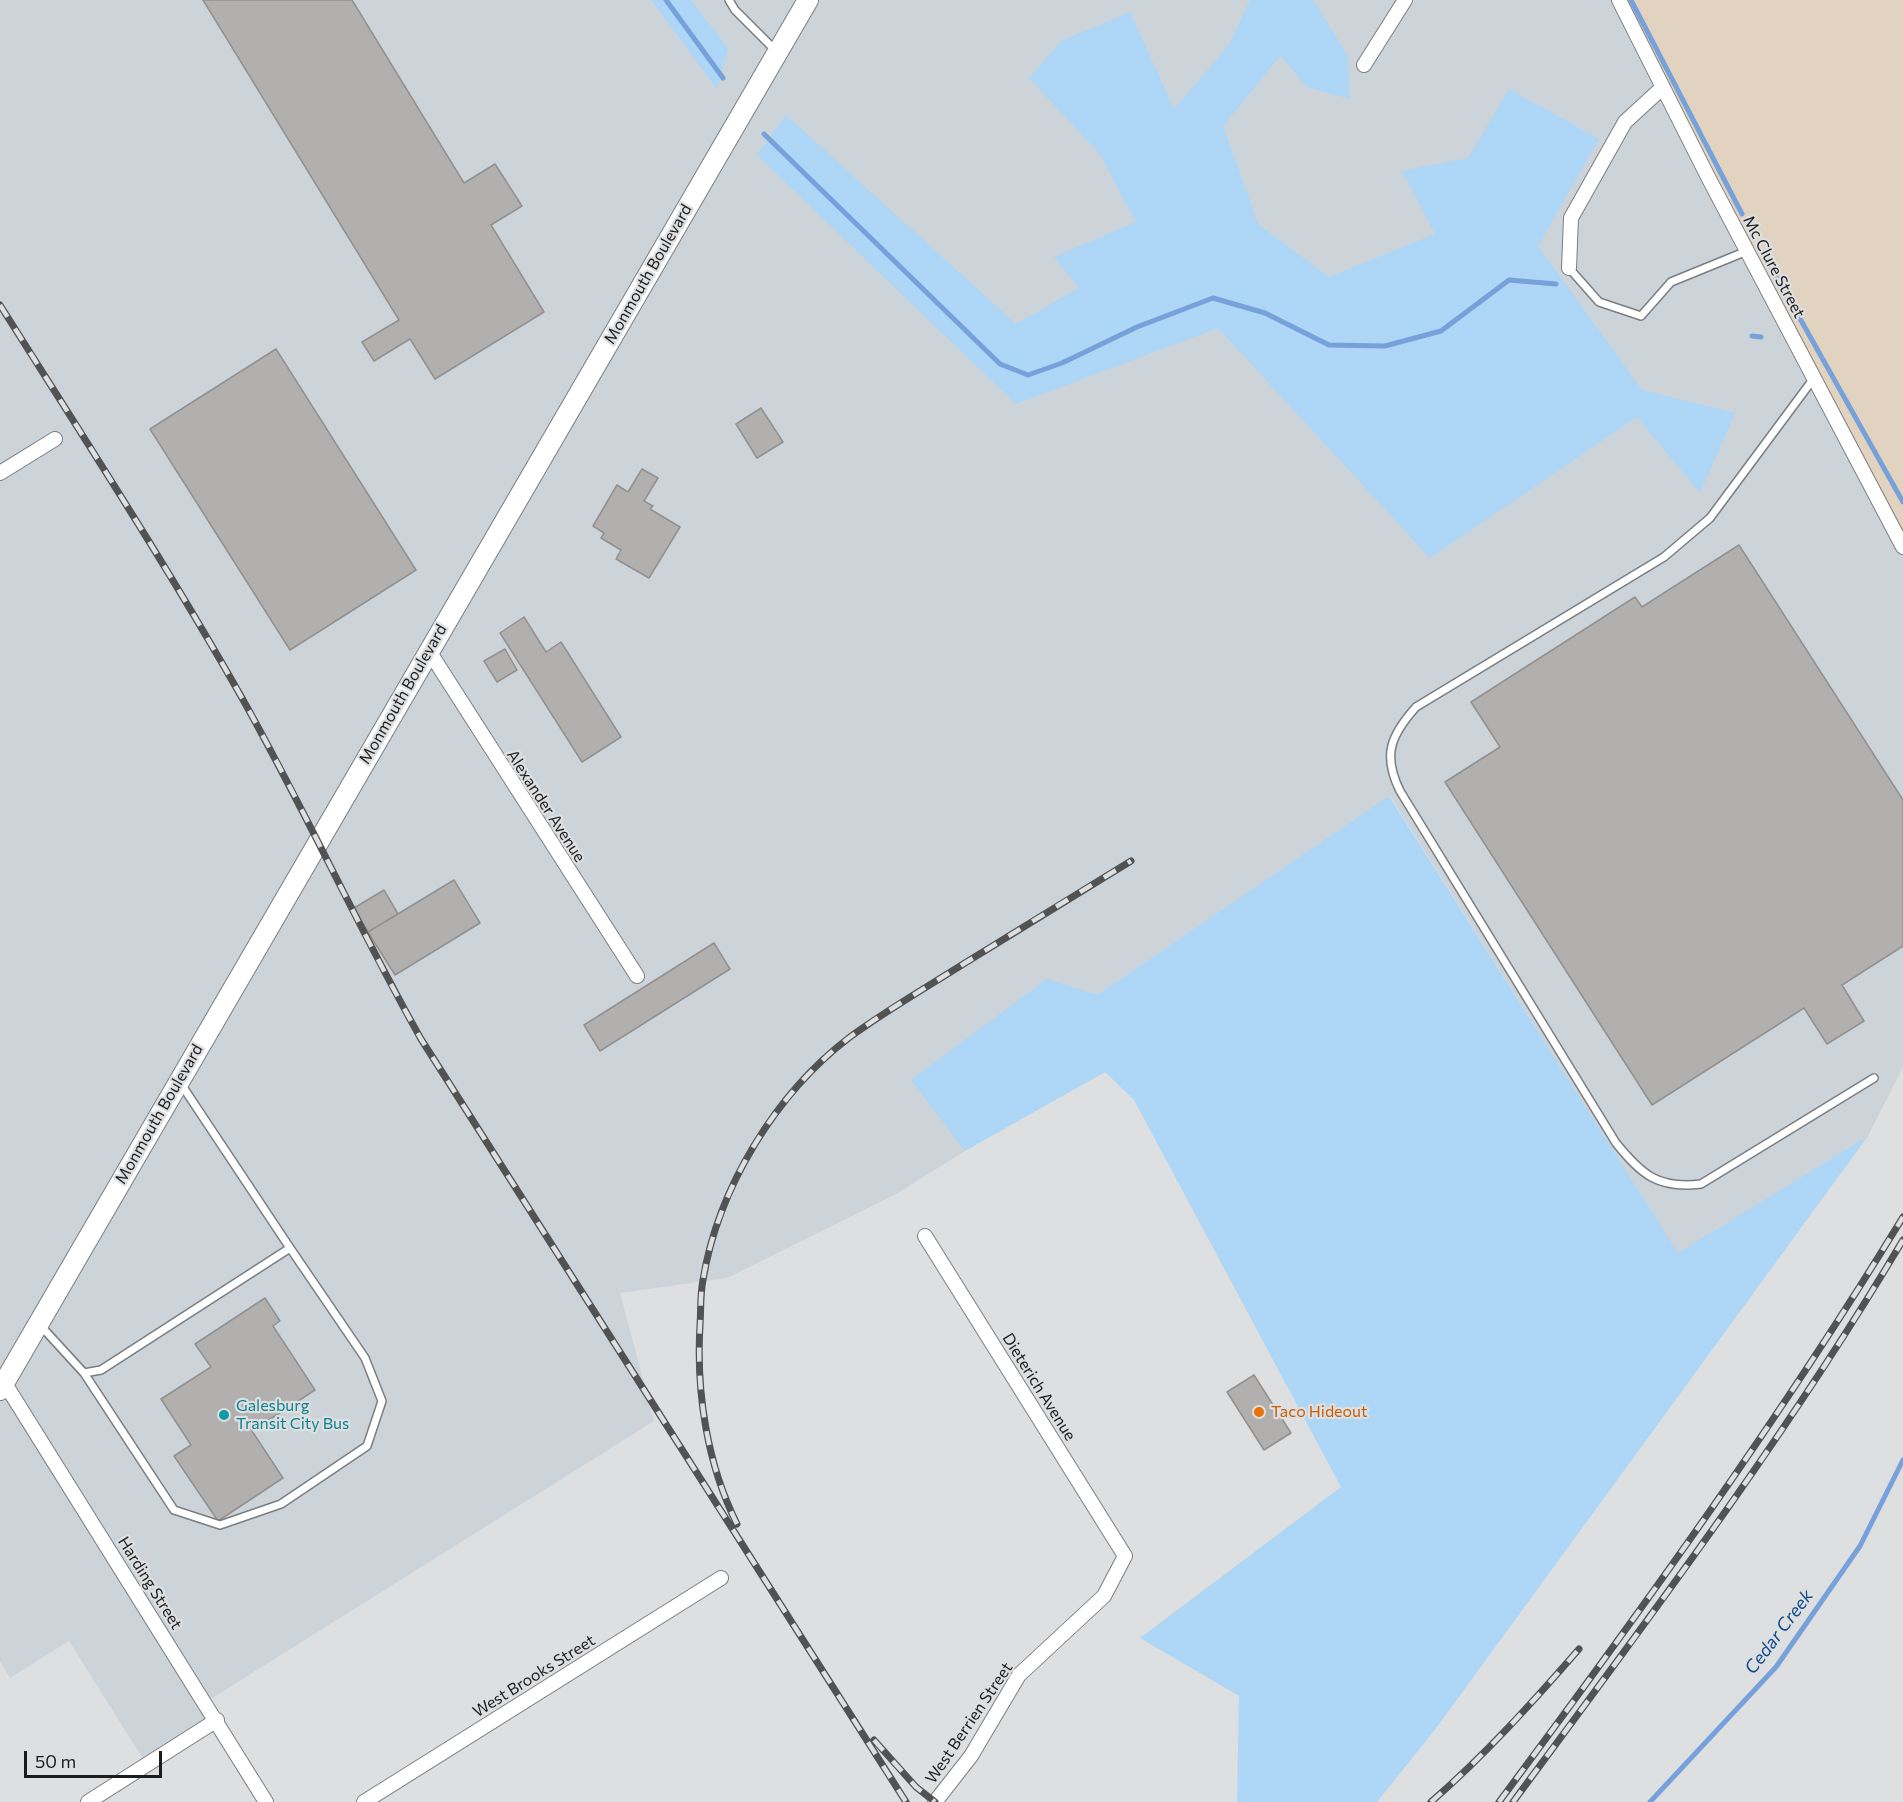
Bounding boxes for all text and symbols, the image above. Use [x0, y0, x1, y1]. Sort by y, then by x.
street label: Monmouth Boulevard [600, 201, 696, 347]
street label: Mc Clure Street [1739, 213, 1809, 321]
street label: Monmouth Boulevard [355, 621, 451, 767]
street label: Alexander Avenue [503, 746, 589, 866]
street label: Monmouth Boulevard [111, 1041, 207, 1187]
street label: Dieterich Avenue [998, 1330, 1080, 1444]
place label: Galesburg Transit City Bus [236, 1396, 349, 1434]
place label: Taco Hideout [1271, 1402, 1368, 1422]
marker: Taco Hideout [1252, 1405, 1266, 1419]
marker: Galesburg Transit City Bus [217, 1408, 231, 1422]
street label: Harding Street [114, 1533, 186, 1633]
water label: Cedar Creek [1740, 1585, 1818, 1679]
street label: West Brooks Street [469, 1631, 599, 1721]
street label: West Berrien Street [921, 1659, 1017, 1787]
scale bar [27, 1739, 165, 1777]
text: 50 m [35, 1750, 76, 1772]

